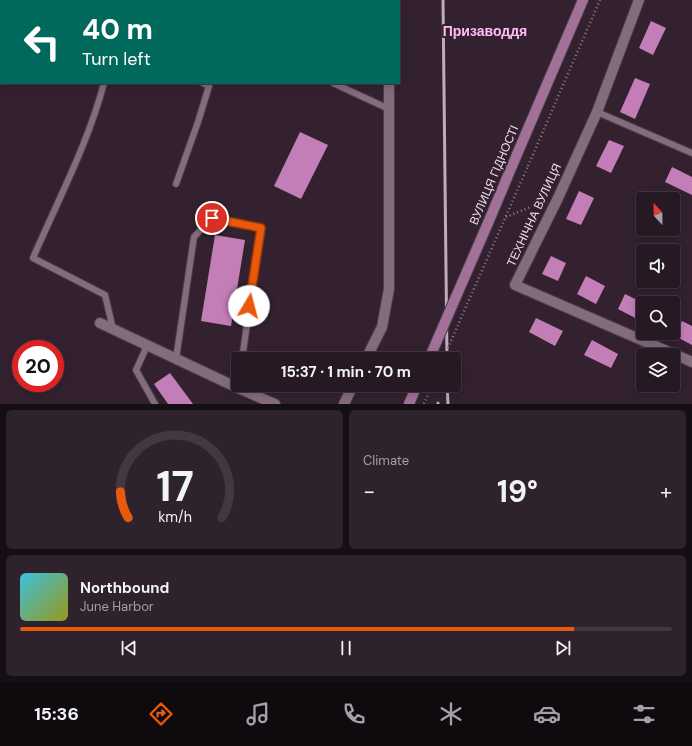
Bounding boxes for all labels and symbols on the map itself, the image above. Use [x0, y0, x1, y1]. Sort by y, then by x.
district label: Призаводдя [443, 22, 527, 40]
street label: ВУЛИЦЯ ГІДНОСТІ [466, 123, 522, 227]
street label: ТЕХНІЧНА ВУЛИЦЯ [503, 161, 565, 269]
north arrow [636, 192, 680, 236]
pin [195, 201, 229, 235]
position arrow [228, 285, 270, 327]
speed limit sign: 20 [12, 340, 64, 392]

